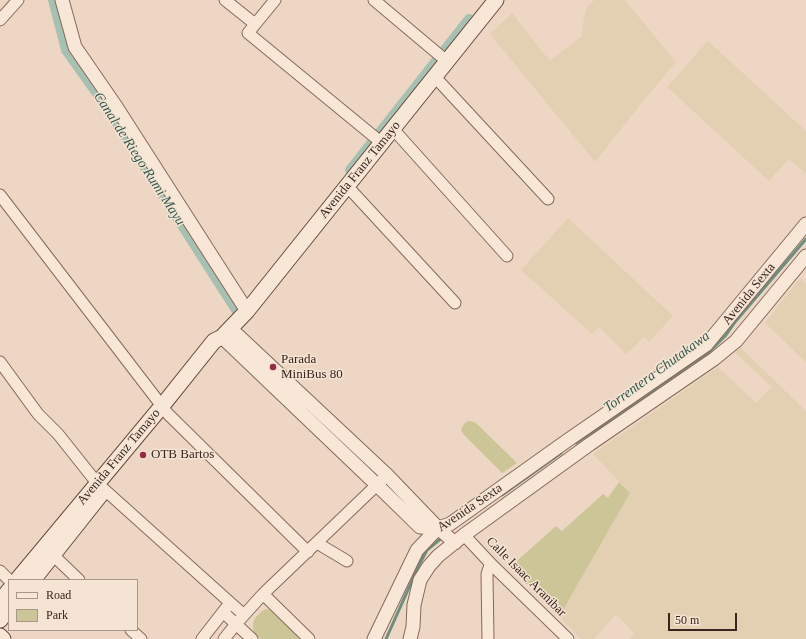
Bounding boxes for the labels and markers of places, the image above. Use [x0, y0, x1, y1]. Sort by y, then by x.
place label: Parada MiniBus 80 [281, 352, 343, 383]
marker: Parada MiniBus 80 [268, 362, 278, 372]
place label: OTB Bartos [151, 447, 214, 463]
marker: OTB Bartos [138, 450, 148, 460]

